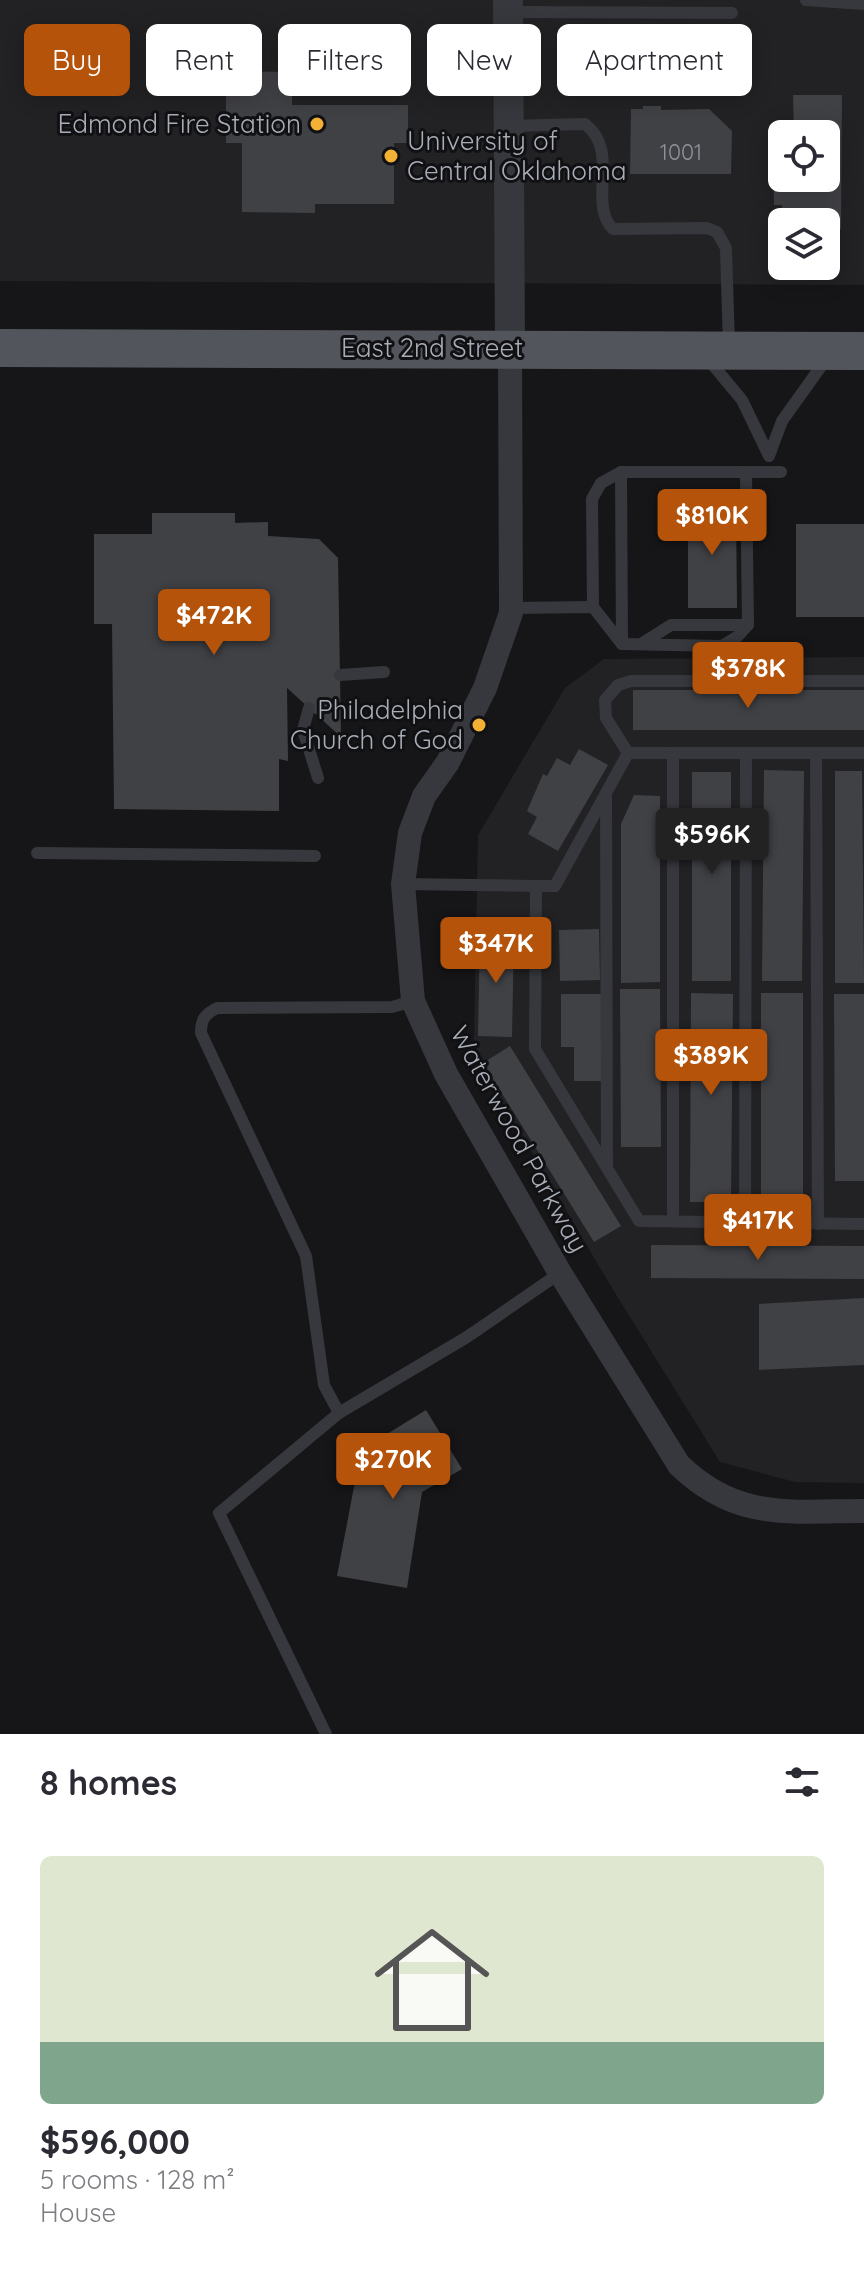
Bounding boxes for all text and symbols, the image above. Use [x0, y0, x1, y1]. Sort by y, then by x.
chip: Buy [24, 24, 130, 96]
chip: Rent [146, 24, 262, 96]
chip: Filters [278, 24, 411, 96]
chip: New [427, 24, 541, 96]
chip: Apartment [557, 24, 752, 96]
place label: Edmond Fire Station [58, 107, 301, 140]
marker: Edmond Fire Station [308, 115, 326, 133]
map controls [768, 120, 840, 280]
button: locate [768, 120, 840, 192]
place label: University of Central Oklahoma [407, 124, 626, 187]
house number: 1001 [660, 138, 702, 166]
marker: University of Central Oklahoma [382, 147, 400, 165]
button: layers [768, 208, 840, 280]
street label: East 2nd Street [341, 331, 523, 364]
pin: $810K [656, 489, 768, 557]
text: $810K [676, 498, 748, 531]
pin: $472K [158, 589, 270, 657]
text: $472K [176, 598, 252, 631]
pin: $378K [692, 642, 804, 710]
text: $378K [710, 651, 786, 684]
place label: Philadelphia Church of God [290, 693, 463, 756]
marker: Philadelphia Church of God [470, 716, 488, 734]
pin: $596K [656, 808, 768, 876]
text: $596K [674, 817, 750, 850]
pin: $347K [440, 917, 552, 985]
text: $347K [458, 926, 534, 959]
street label: Waterwood Parkway [443, 1020, 596, 1258]
pin: $389K [655, 1029, 767, 1097]
text: $389K [673, 1038, 749, 1071]
pin: $417K [702, 1194, 814, 1262]
text: $417K [722, 1203, 794, 1236]
pin: $270K [337, 1433, 449, 1501]
text: $270K [354, 1442, 432, 1475]
icon: filters [780, 1760, 824, 1804]
text: 8 homes [40, 1761, 177, 1804]
icon: home [360, 1908, 504, 2052]
text: $596,000 [40, 2120, 190, 2163]
text: 5 rooms · 128 m² [40, 2163, 234, 2196]
text: House [40, 2196, 116, 2229]

